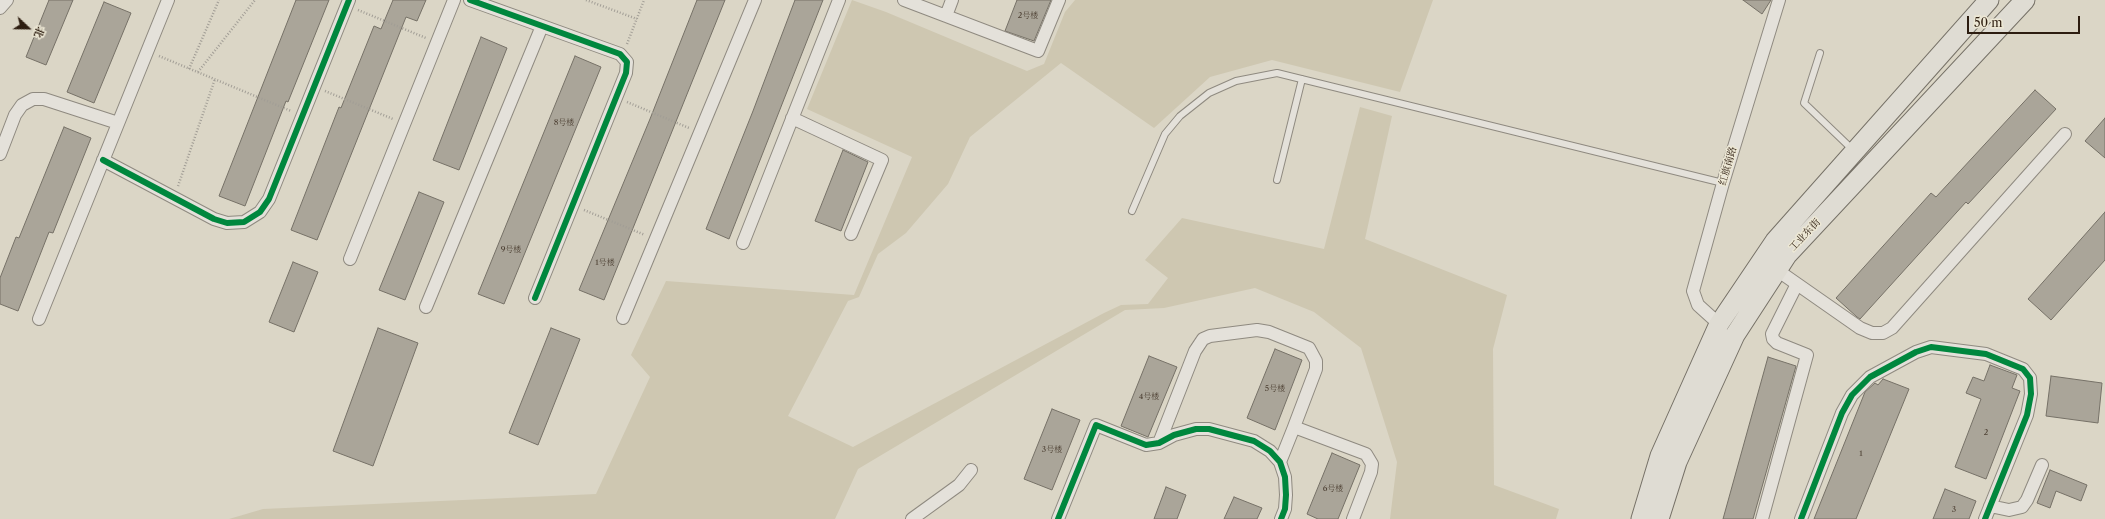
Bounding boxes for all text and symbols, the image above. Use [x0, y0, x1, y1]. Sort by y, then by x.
north arrow [8, 8, 48, 48]
scale bar [1969, 8, 2082, 34]
house number: 2号楼 [1018, 11, 1038, 21]
text: 50 m [1974, 15, 2003, 30]
text: 北 [31, 25, 48, 40]
house number: 8号楼 [554, 118, 574, 128]
street label: 红旗南路 [1717, 145, 1739, 187]
street label: 工业东街 [1787, 216, 1823, 254]
house number: 9号楼 [501, 245, 521, 255]
house number: 1号楼 [595, 258, 615, 268]
house number: 5号楼 [1265, 384, 1285, 394]
house number: 4号楼 [1139, 392, 1159, 402]
house number: 2 [1984, 428, 1988, 438]
house number: 3号楼 [1042, 445, 1062, 455]
house number: 1 [1859, 449, 1863, 459]
house number: 6号楼 [1323, 484, 1343, 494]
house number: 3 [1952, 505, 1956, 515]

